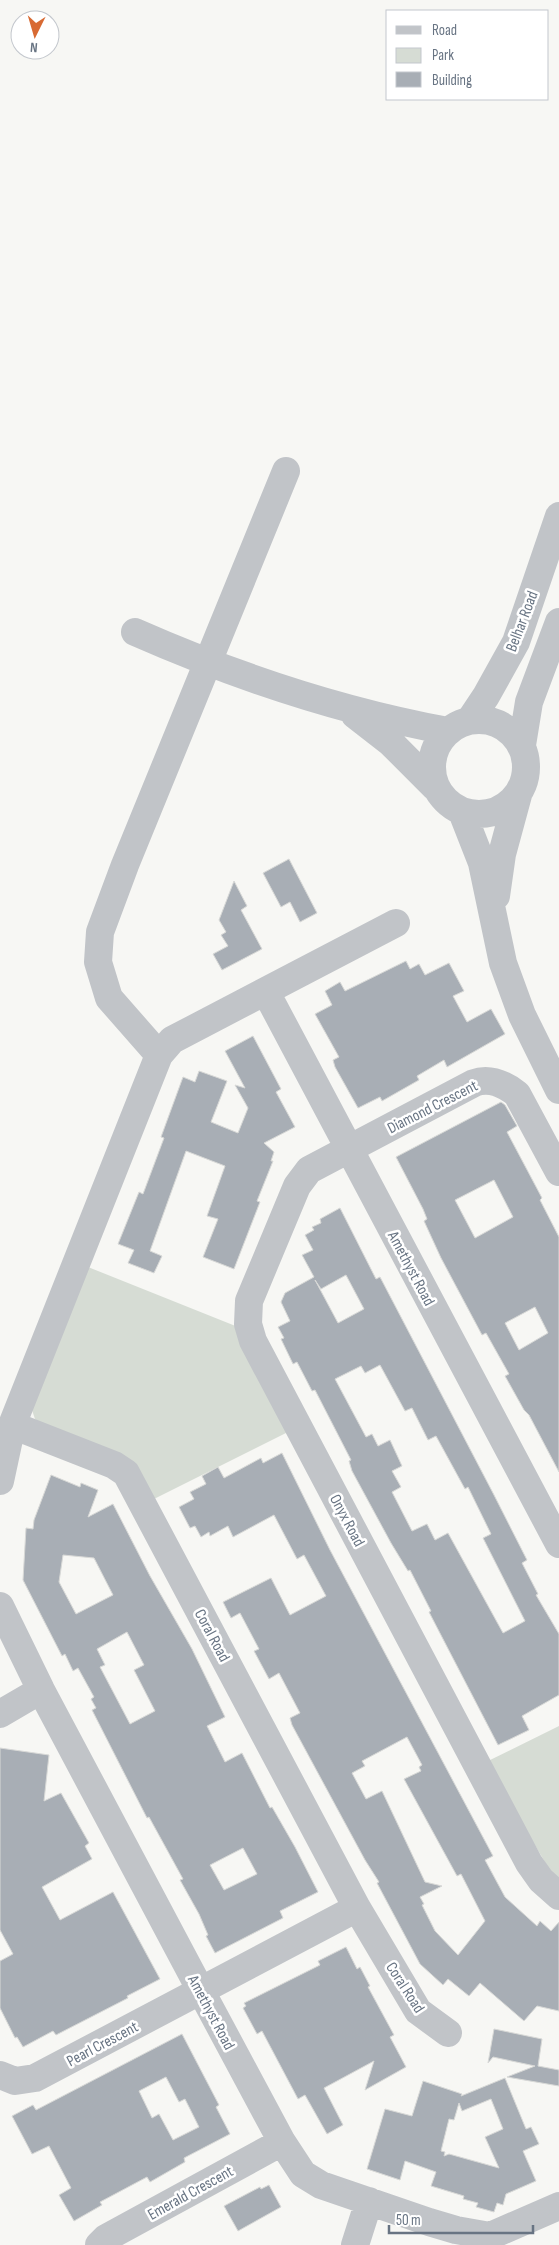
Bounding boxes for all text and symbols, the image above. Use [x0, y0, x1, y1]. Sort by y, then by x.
north arrow [10, 10, 60, 60]
legend [386, 10, 549, 100]
text: Road [432, 21, 457, 40]
text: N [29, 39, 38, 56]
text: Park [432, 46, 454, 65]
text: Building [432, 71, 472, 90]
street label: Belhar Road [502, 589, 543, 655]
street label: Diamond Crescent [384, 1076, 481, 1138]
street label: Amethyst Road [383, 1227, 438, 1309]
street label: Onyx Road [325, 1491, 368, 1550]
street label: Coral Road [190, 1606, 233, 1665]
street label: Coral Road [381, 1959, 428, 2017]
street label: Amethyst Road [183, 1971, 238, 2053]
street label: Pearl Crescent [64, 2018, 142, 2071]
street label: Emerald Crescent [145, 2162, 237, 2225]
scale bar [389, 2202, 533, 2234]
text: 50 m [396, 2211, 421, 2230]

